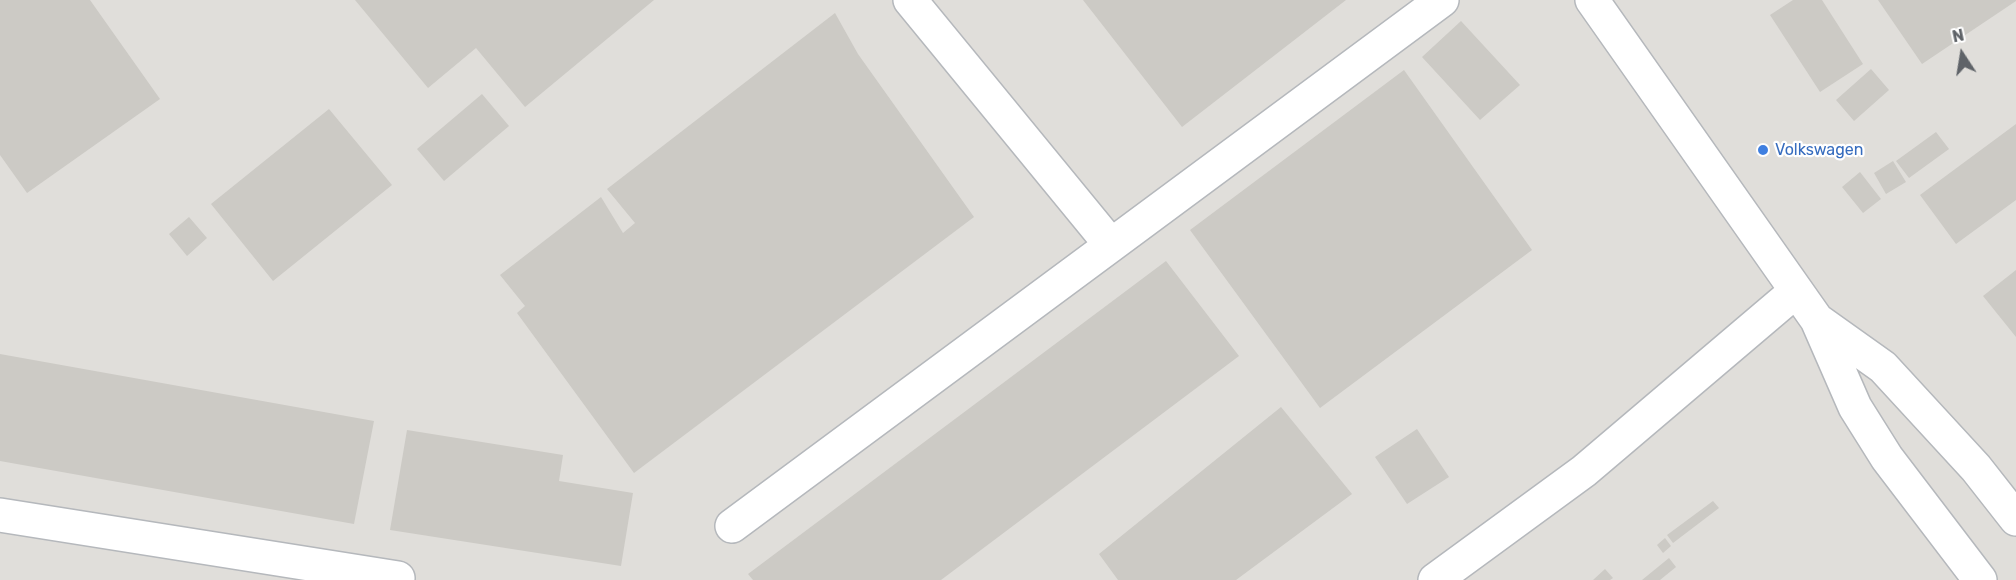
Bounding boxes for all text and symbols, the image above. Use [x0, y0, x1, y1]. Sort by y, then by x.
north arrow [1932, 24, 1992, 84]
text: N [1951, 25, 1966, 46]
place label: Volkswagen [1775, 140, 1863, 160]
marker: Volkswagen [1756, 143, 1770, 157]

